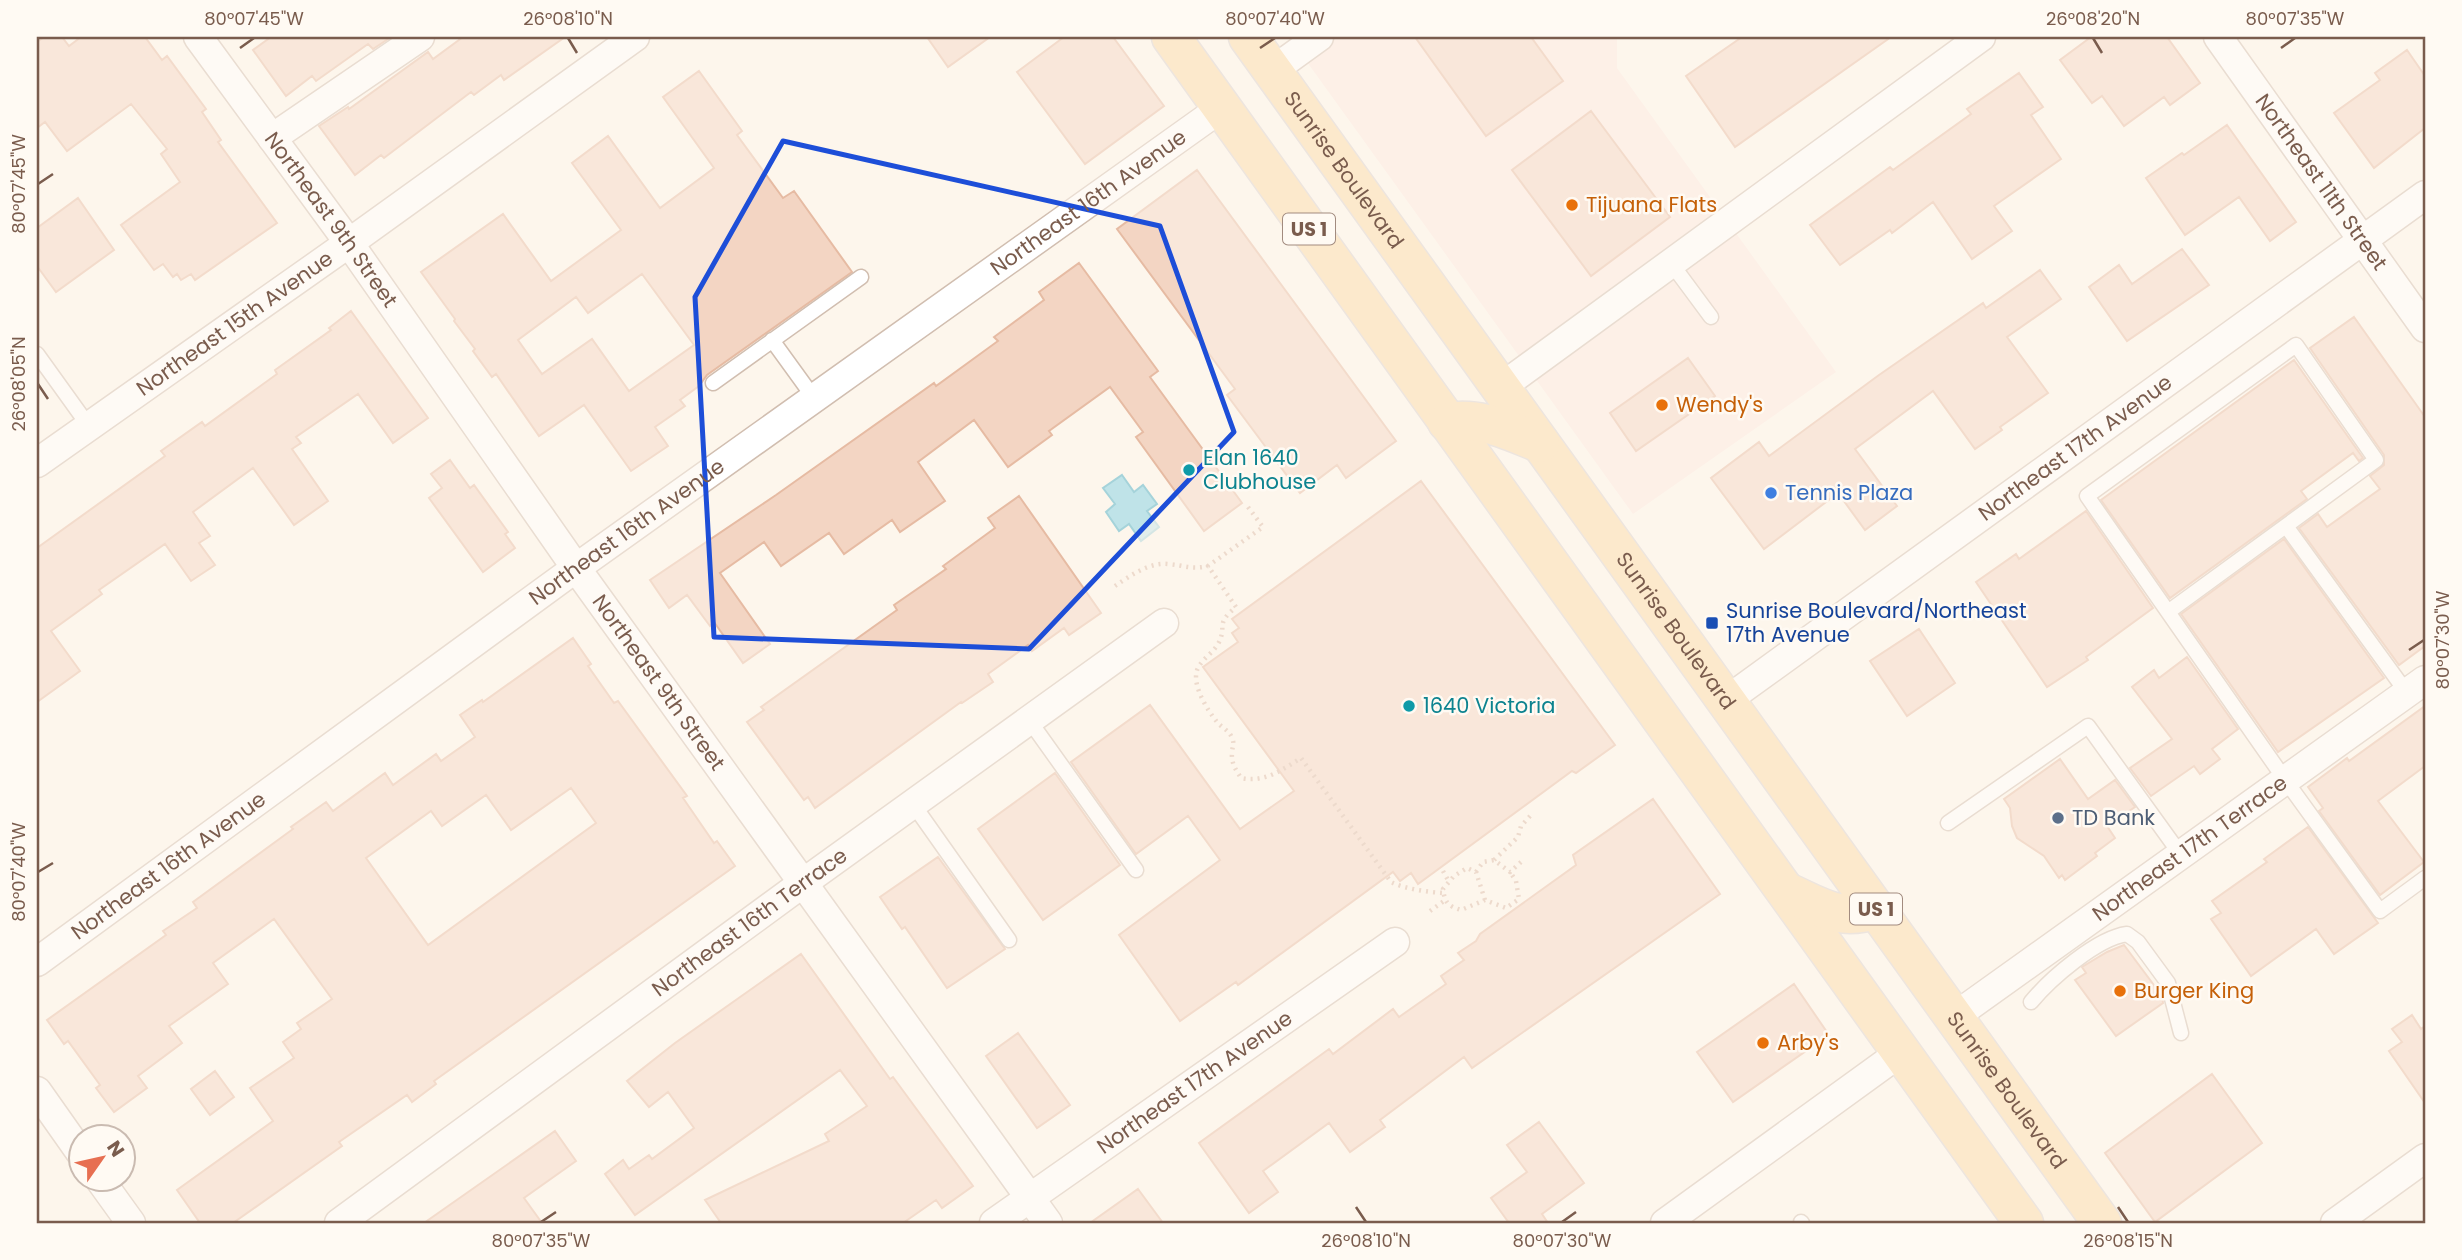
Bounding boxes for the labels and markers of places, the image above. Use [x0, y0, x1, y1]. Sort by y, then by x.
place label: Tijuana Flats [1586, 190, 1717, 219]
marker: Tijuana Flats [1564, 197, 1580, 213]
place label: Wendy's [1676, 390, 1763, 419]
marker: Wendy's [1654, 397, 1670, 413]
place label: Elan 1640 Clubhouse [1203, 443, 1316, 496]
marker: Elan 1640 Clubhouse [1181, 462, 1197, 478]
place label: Tennis Plaza [1785, 478, 1913, 507]
marker: Tennis Plaza [1763, 485, 1779, 501]
place label: Sunrise Boulevard/Northeast 17th Avenue [1726, 596, 2027, 649]
marker: Sunrise Boulevard/Northeast 17th Avenue [1704, 615, 1720, 631]
place label: 1640 Victoria [1423, 691, 1555, 720]
marker: 1640 Victoria [1401, 698, 1417, 714]
place label: TD Bank [2072, 803, 2155, 832]
marker: TD Bank [2050, 810, 2066, 826]
place label: Burger King [2134, 976, 2254, 1005]
marker: Burger King [2112, 983, 2128, 999]
place label: Arby's [1777, 1028, 1839, 1057]
marker: Arby's [1755, 1035, 1771, 1051]

